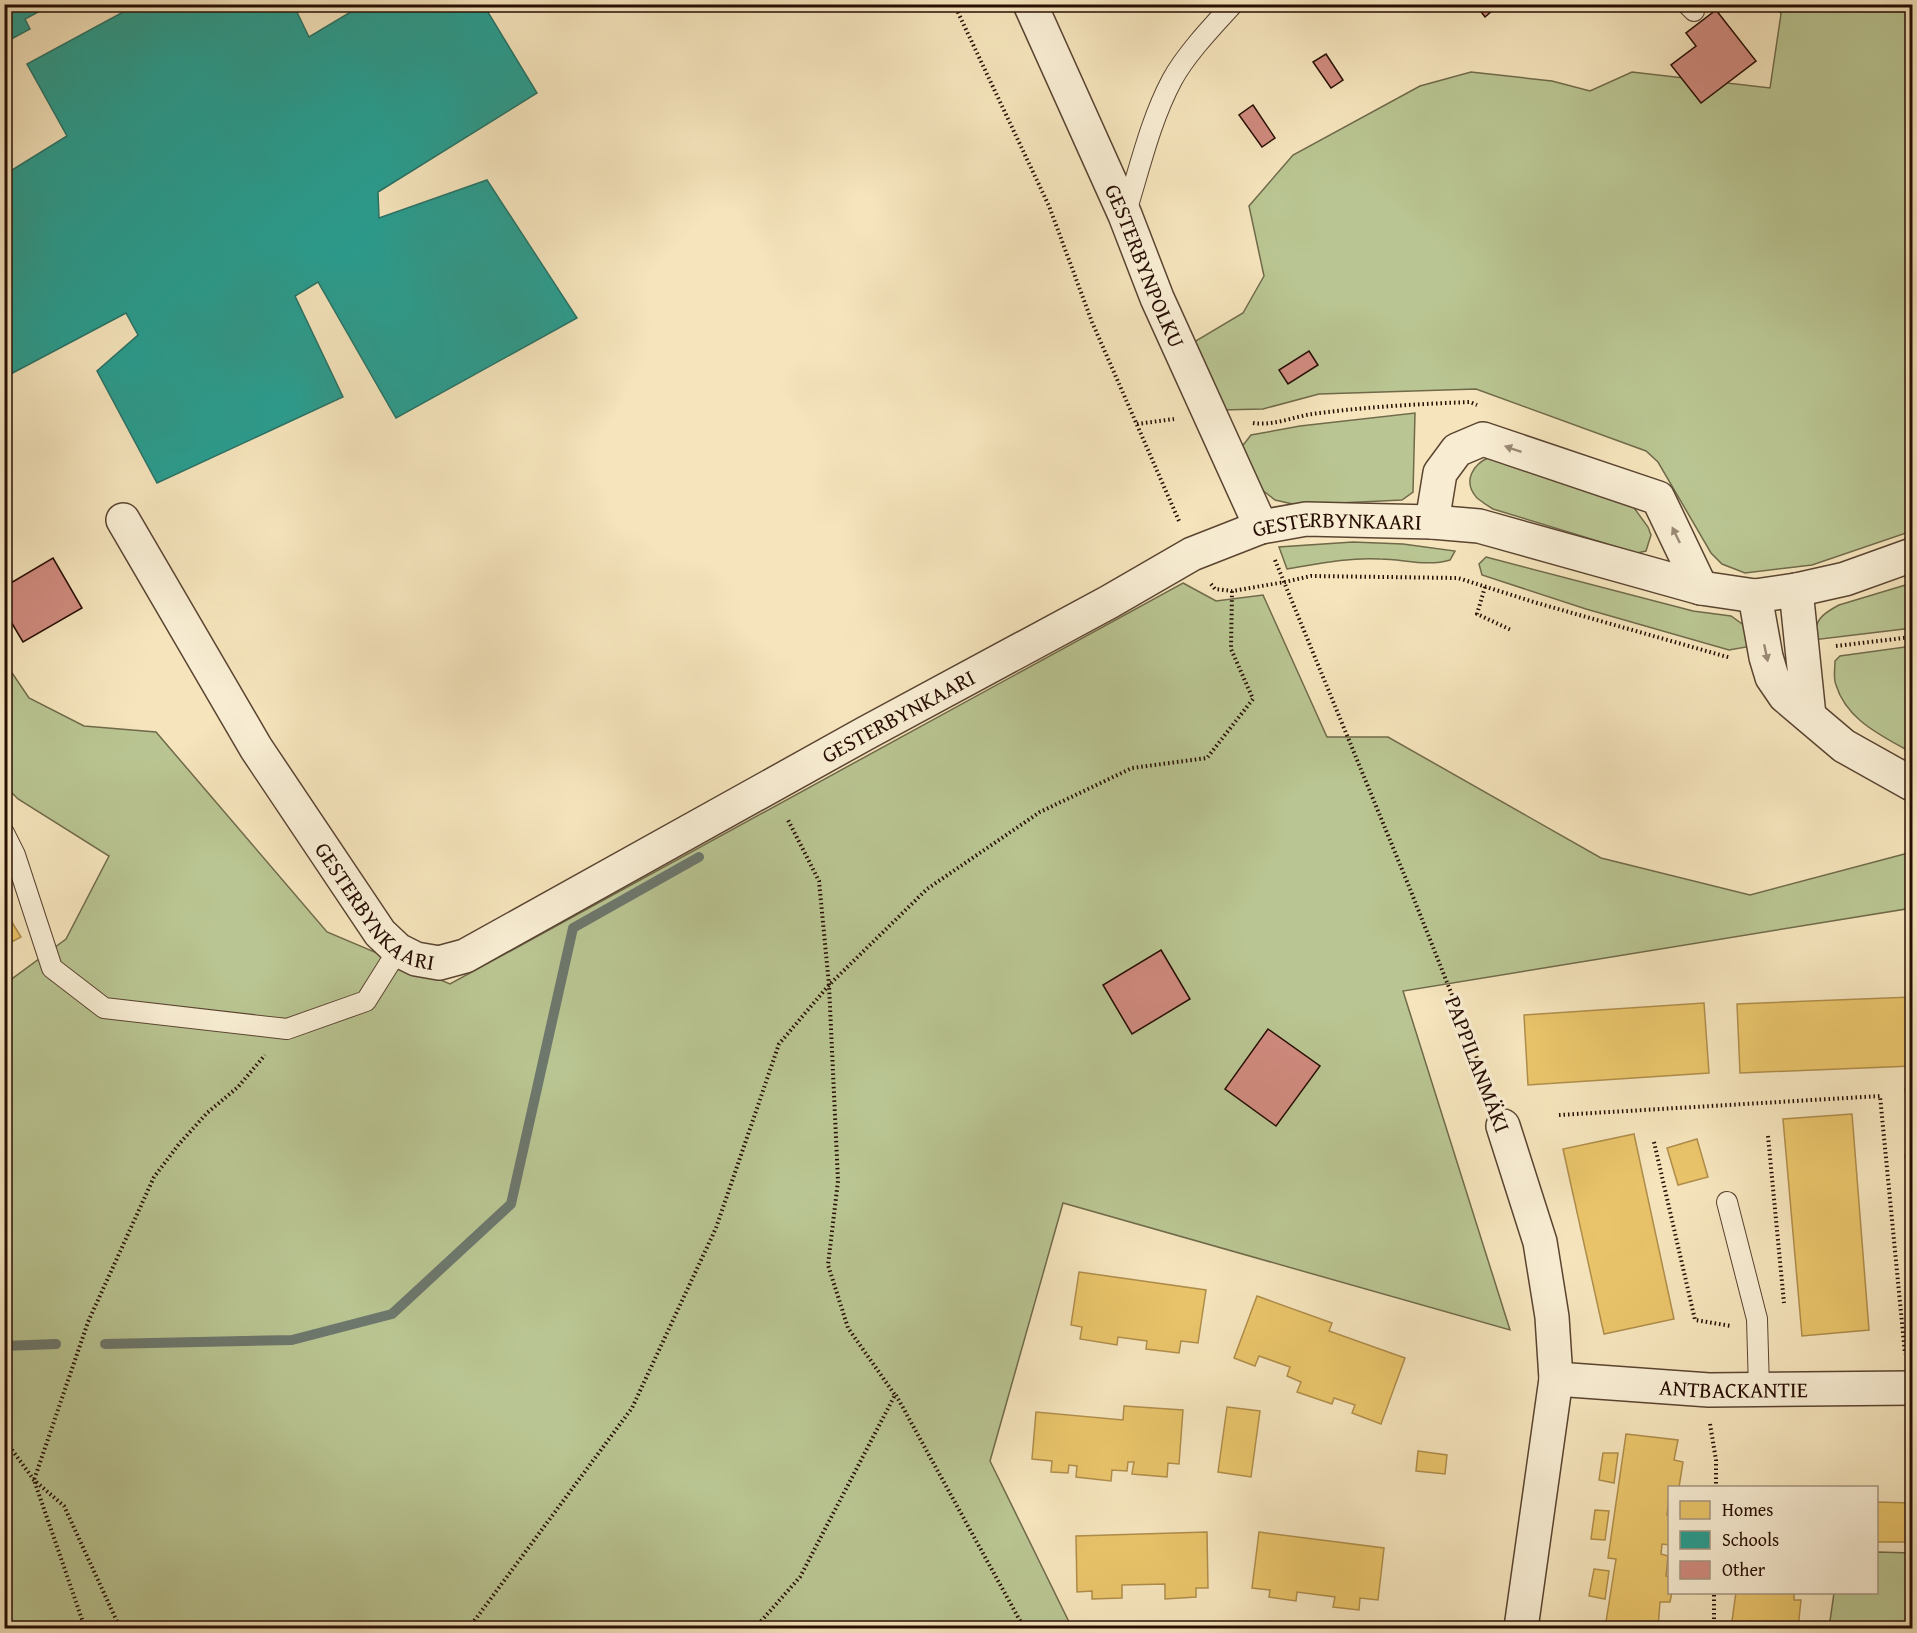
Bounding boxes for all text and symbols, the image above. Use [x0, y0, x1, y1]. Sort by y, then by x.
street label: GESTERBYNPOLKU [1097, 179, 1193, 353]
one-way arrow [1504, 444, 1522, 453]
street label: GESTERBYNKAARI [1247, 503, 1422, 545]
one-way arrow [1672, 527, 1681, 544]
one-way arrow [1761, 644, 1771, 662]
street label: GESTERBYNKAARI [816, 661, 981, 771]
street label: GESTERBYNKAARI [307, 835, 437, 978]
street label: PAPPILANMÄKI [1437, 991, 1519, 1137]
street label: ANTBACKANTIE [1658, 1370, 1808, 1406]
legend [1668, 1486, 1878, 1594]
text: Homes [1722, 1496, 1773, 1523]
text: Schools [1722, 1526, 1779, 1553]
text: Other [1722, 1556, 1766, 1583]

